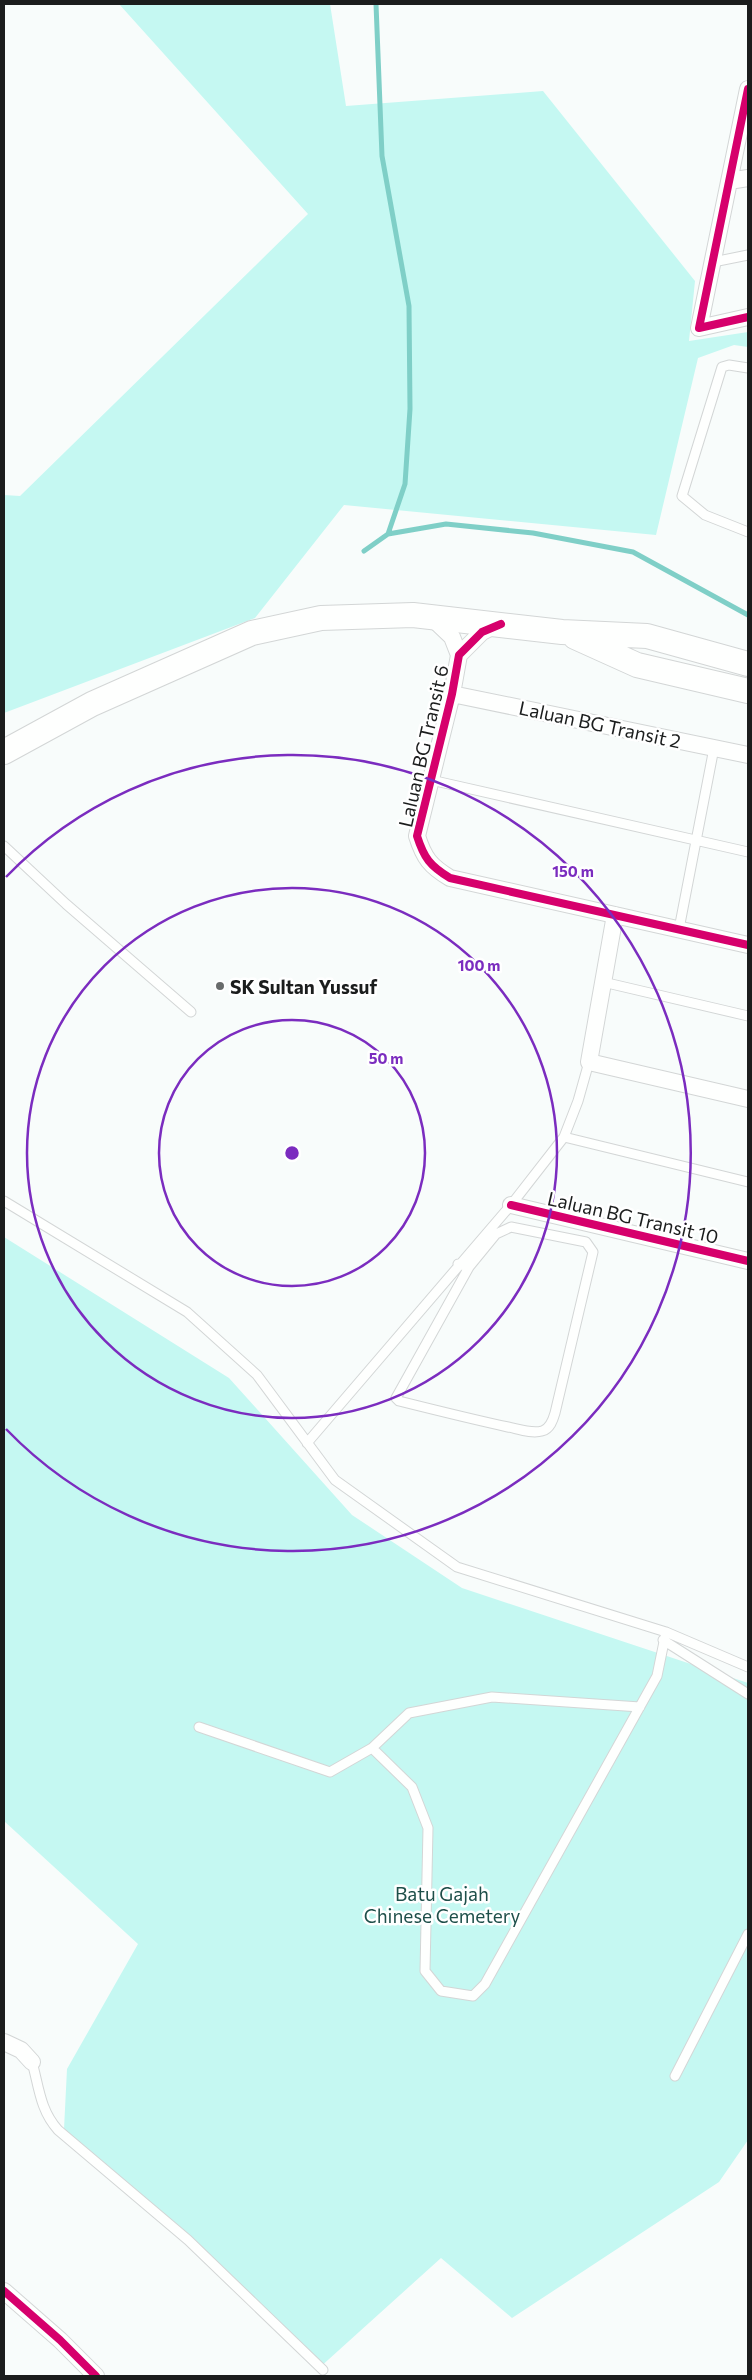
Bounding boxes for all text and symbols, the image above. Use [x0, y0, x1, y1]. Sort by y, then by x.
street label: Laluan BG Transit 6 [393, 663, 453, 829]
street label: Laluan BG Transit 2 [517, 696, 683, 752]
text: 150 m [552, 862, 594, 880]
text: 100 m [458, 956, 500, 974]
place label: SK Sultan Yussuf [230, 975, 377, 998]
marker: SK Sultan Yussuf [214, 980, 226, 992]
text: 50 m [369, 1049, 403, 1067]
centre of rings [283, 1144, 301, 1162]
street label: Laluan BG Transit 10 [545, 1186, 721, 1248]
park label: Batu Gajah Chinese Cemetery [364, 1882, 520, 1927]

